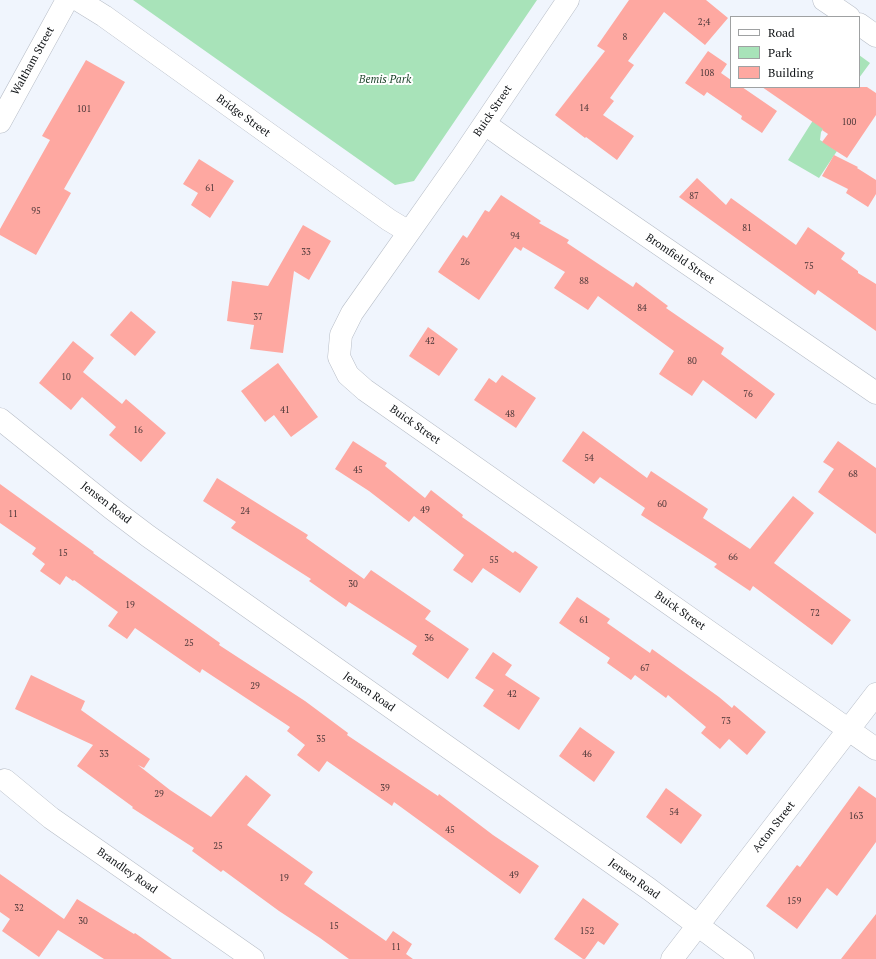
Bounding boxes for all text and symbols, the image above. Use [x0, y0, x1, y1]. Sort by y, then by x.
legend [730, 16, 860, 88]
house number: 2;4 [698, 17, 710, 27]
street label: Waltham Street [9, 25, 57, 97]
text: Road [768, 25, 795, 40]
house number: 8 [623, 32, 627, 42]
text: Park [768, 45, 792, 60]
text: Building [768, 65, 813, 80]
house number: 108 [700, 68, 714, 78]
park label: Bemis Park [359, 73, 411, 87]
street label: Buick Street [471, 83, 515, 139]
street label: Bridge Street [213, 92, 273, 140]
house number: 14 [579, 103, 589, 113]
house number: 101 [77, 104, 91, 114]
house number: 100 [842, 117, 856, 127]
house number: 61 [205, 183, 215, 193]
house number: 87 [689, 191, 699, 201]
house number: 95 [31, 206, 41, 216]
house number: 81 [742, 223, 752, 233]
house number: 94 [510, 231, 520, 241]
street label: Bromfield Street [643, 231, 717, 287]
house number: 33 [301, 247, 311, 257]
house number: 26 [460, 257, 470, 267]
house number: 75 [804, 261, 814, 271]
house number: 88 [579, 276, 589, 286]
house number: 84 [637, 303, 647, 313]
house number: 37 [253, 312, 263, 322]
house number: 42 [425, 336, 435, 346]
house number: 80 [687, 356, 697, 366]
house number: 10 [61, 372, 71, 382]
house number: 76 [743, 389, 753, 399]
street label: Buick Street [387, 403, 443, 447]
house number: 41 [280, 405, 290, 415]
house number: 48 [505, 409, 515, 419]
house number: 16 [133, 425, 143, 435]
house number: 54 [584, 453, 594, 463]
house number: 45 [353, 465, 363, 475]
house number: 68 [848, 469, 858, 479]
street label: Jensen Road [78, 479, 134, 527]
house number: 60 [657, 499, 667, 509]
house number: 49 [420, 505, 430, 515]
house number: 24 [240, 506, 250, 516]
house number: 11 [8, 509, 18, 519]
house number: 15 [58, 548, 68, 558]
house number: 66 [728, 552, 738, 562]
house number: 55 [489, 555, 499, 565]
house number: 30 [348, 579, 358, 589]
street label: Buick Street [652, 589, 708, 633]
house number: 19 [125, 600, 135, 610]
house number: 72 [810, 608, 820, 618]
house number: 61 [579, 615, 589, 625]
house number: 36 [424, 633, 434, 643]
house number: 25 [184, 638, 194, 648]
house number: 67 [640, 663, 650, 673]
street label: Jensen Road [341, 669, 397, 715]
house number: 29 [250, 681, 260, 691]
house number: 42 [507, 689, 517, 699]
house number: 73 [721, 716, 731, 726]
house number: 35 [316, 734, 326, 744]
house number: 33 [99, 749, 109, 759]
house number: 46 [582, 749, 592, 759]
house number: 39 [380, 783, 390, 793]
house number: 29 [154, 789, 164, 799]
street label: Acton Street [750, 799, 798, 855]
house number: 54 [669, 807, 679, 817]
house number: 163 [849, 811, 863, 821]
house number: 45 [445, 825, 455, 835]
house number: 25 [213, 841, 223, 851]
street label: Brandley Road [94, 845, 160, 897]
street label: Jensen Road [606, 856, 662, 902]
house number: 49 [509, 870, 519, 880]
house number: 19 [279, 873, 289, 883]
house number: 159 [787, 896, 801, 906]
house number: 32 [14, 903, 24, 913]
house number: 30 [78, 916, 88, 926]
house number: 15 [329, 921, 339, 931]
house number: 152 [580, 926, 594, 936]
house number: 11 [391, 942, 401, 952]

